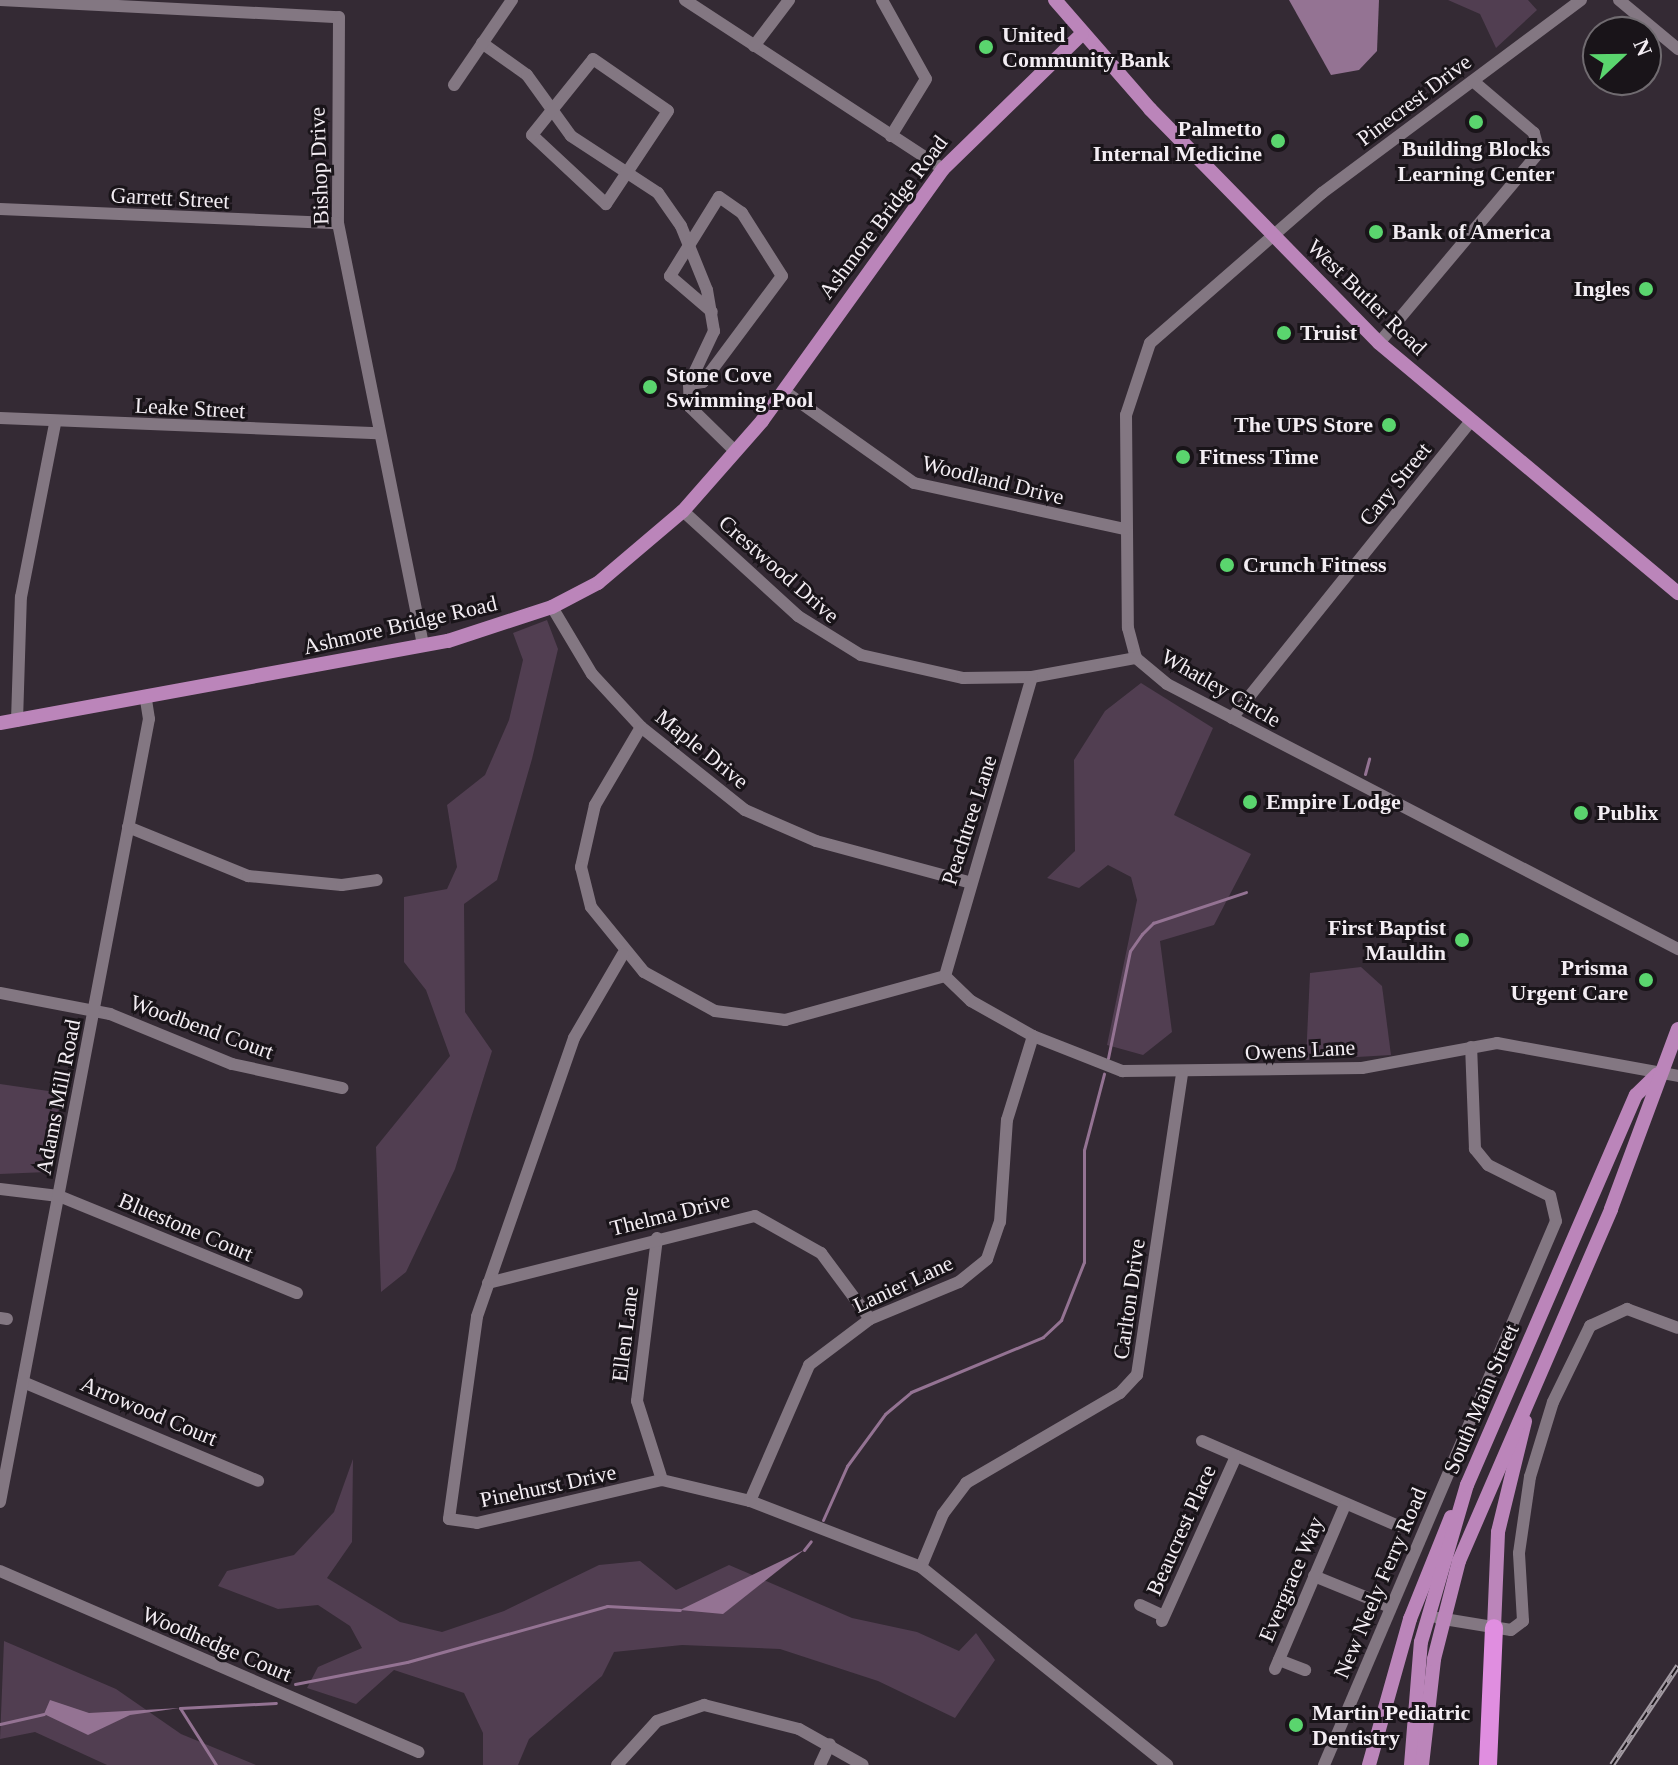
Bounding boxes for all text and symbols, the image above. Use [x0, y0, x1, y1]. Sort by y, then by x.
north arrow [1582, 16, 1662, 96]
place label: United Community Bank [1002, 21, 1170, 72]
text: N [1628, 36, 1657, 60]
marker: United Community Bank [977, 38, 995, 56]
street label: Pinecrest Drive [1352, 48, 1476, 152]
street label: Bishop Drive [304, 107, 334, 225]
marker: Building Blocks Learning Center [1467, 113, 1485, 131]
place label: Palmetto Internal Medicine [1093, 115, 1262, 166]
street label: Ashmore Bridge Road [813, 130, 953, 304]
marker: Palmetto Internal Medicine [1269, 132, 1287, 150]
place label: Building Blocks Learning Center [1397, 135, 1555, 186]
street label: Garrett Street [110, 182, 230, 214]
place label: Bank of America [1392, 219, 1552, 245]
marker: Bank of America [1367, 223, 1385, 241]
street label: West Butler Road [1302, 233, 1432, 361]
place label: Ingles [1574, 276, 1630, 302]
marker: Ingles [1637, 280, 1655, 298]
place label: Truist [1300, 320, 1357, 346]
marker: Truist [1275, 324, 1293, 342]
place label: Stone Cove Swimming Pool [666, 361, 813, 412]
marker: Stone Cove Swimming Pool [641, 378, 659, 396]
street label: Leake Street [134, 392, 246, 424]
place label: The UPS Store [1234, 412, 1373, 438]
marker: The UPS Store [1380, 416, 1398, 434]
street label: Cary Street [1353, 437, 1437, 531]
place label: Fitness Time [1199, 444, 1319, 470]
marker: Fitness Time [1174, 448, 1192, 466]
street label: Woodland Drive [919, 450, 1067, 510]
street label: Crestwood Drive [713, 510, 845, 628]
place label: Crunch Fitness [1243, 552, 1387, 578]
marker: Crunch Fitness [1218, 556, 1236, 574]
street label: Ashmore Bridge Road [301, 590, 499, 660]
street label: Whatley Circle [1156, 643, 1286, 733]
street label: Maple Drive [650, 704, 754, 794]
street label: Peachtree Lane [936, 752, 1002, 888]
place label: Empire Lodge [1266, 789, 1401, 815]
marker: Empire Lodge [1241, 793, 1259, 811]
place label: Publix [1597, 800, 1658, 826]
marker: Publix [1572, 804, 1590, 822]
place label: First Baptist Mauldin [1328, 914, 1446, 966]
marker: First Baptist Mauldin [1453, 931, 1471, 949]
place label: Prisma Urgent Care [1511, 954, 1628, 1006]
marker: Prisma Urgent Care [1635, 969, 1657, 991]
street label: Woodbend Court [127, 989, 277, 1065]
street label: Adams Mill Road [30, 1017, 86, 1177]
street label: Owens Lane [1244, 1034, 1356, 1066]
street label: Thelma Drive [607, 1186, 733, 1242]
street label: Bluestone Court [115, 1187, 257, 1267]
street label: Carlton Drive [1107, 1237, 1151, 1361]
street label: Lanier Lane [849, 1249, 957, 1319]
street label: Ellen Lane [606, 1285, 644, 1383]
street label: South Main Street [1438, 1320, 1524, 1478]
street label: Arrowood Court [77, 1370, 221, 1452]
street label: Pinehurst Drive [477, 1459, 619, 1513]
street label: Beaucrest Place [1140, 1461, 1222, 1599]
street label: New Neely Ferry Road [1328, 1484, 1432, 1682]
street label: Evergrace Way [1253, 1512, 1329, 1646]
street label: Woodhedge Court [138, 1601, 296, 1687]
place label: Martin Pediatric Dentistry [1312, 1699, 1470, 1750]
marker: Martin Pediatric Dentistry [1287, 1716, 1305, 1734]

